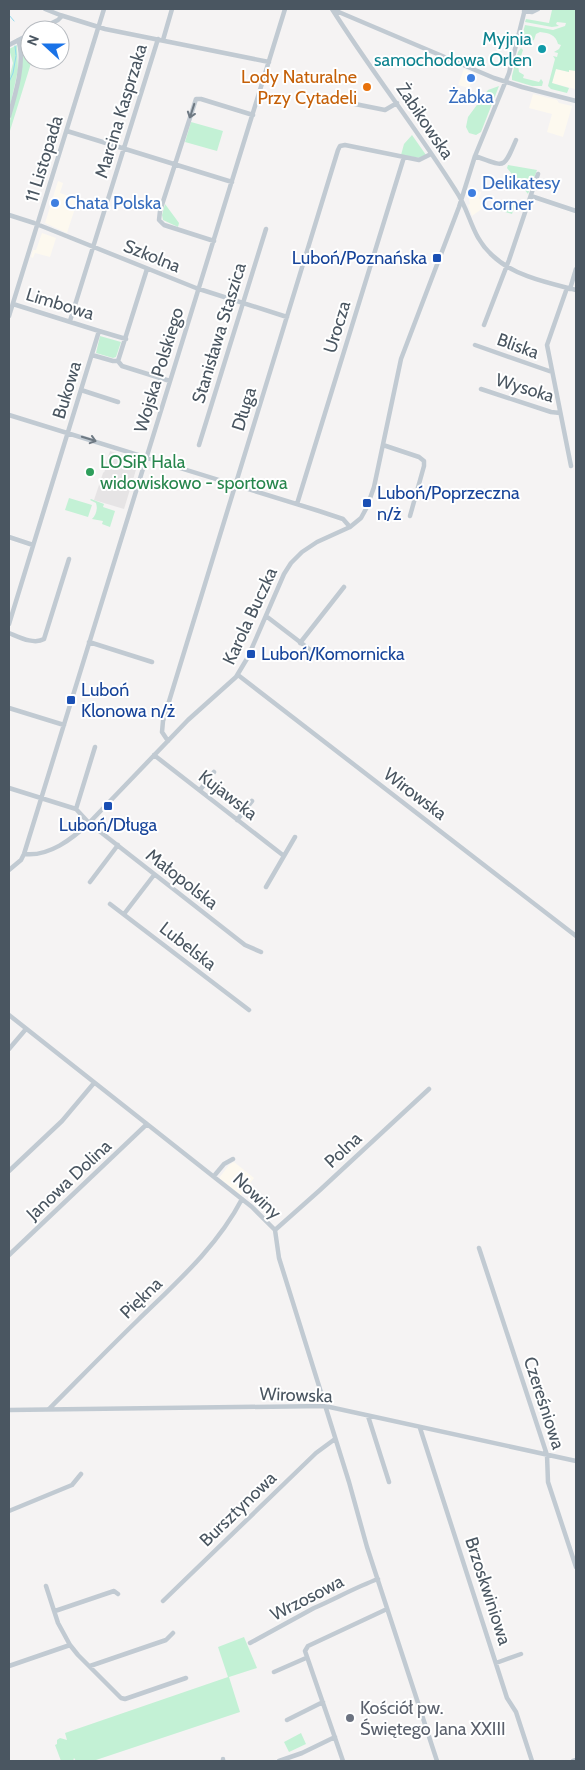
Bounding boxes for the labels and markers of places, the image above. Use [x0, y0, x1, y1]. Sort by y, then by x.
place label: Myjnia samochodowa Orlen [374, 28, 532, 71]
marker: Myjnia samochodowa Orlen [536, 43, 548, 55]
place label: Lody Naturalne Przy Cytadeli [241, 66, 357, 109]
marker: Żabka [465, 72, 477, 84]
marker: Lody Naturalne Przy Cytadeli [361, 81, 373, 93]
place label: Żabka [448, 86, 494, 108]
place label: Delikatesy Corner [482, 172, 560, 215]
marker: Delikatesy Corner [466, 187, 478, 199]
place label: Chata Polska [65, 192, 162, 214]
marker: Chata Polska [49, 197, 61, 209]
place label: Luboń/Poznańska [292, 247, 427, 269]
marker: Luboń/Poznańska [431, 252, 443, 264]
place label: LOSiR Hala widowiskowo - sportowa [100, 451, 288, 494]
marker: LOSiR Hala widowiskowo - sportowa [84, 466, 96, 478]
place label: Luboń/Poprzeczna n/ż [377, 482, 520, 525]
marker: Luboń/Poprzeczna n/ż [361, 497, 373, 509]
place label: Luboń/Komornicka [261, 643, 405, 665]
marker: Luboń/Komornicka [245, 648, 257, 660]
place label: Luboń Klonowa n/ż [81, 679, 176, 722]
marker: Luboń Klonowa n/ż [65, 694, 77, 706]
marker: Luboń/Długa [102, 800, 114, 812]
place label: Luboń/Długa [59, 814, 158, 836]
place label: Kościół pw. Świętego Jana XXIII [360, 1697, 506, 1740]
marker: Kościół pw. Świętego Jana XXIII [344, 1712, 356, 1724]

